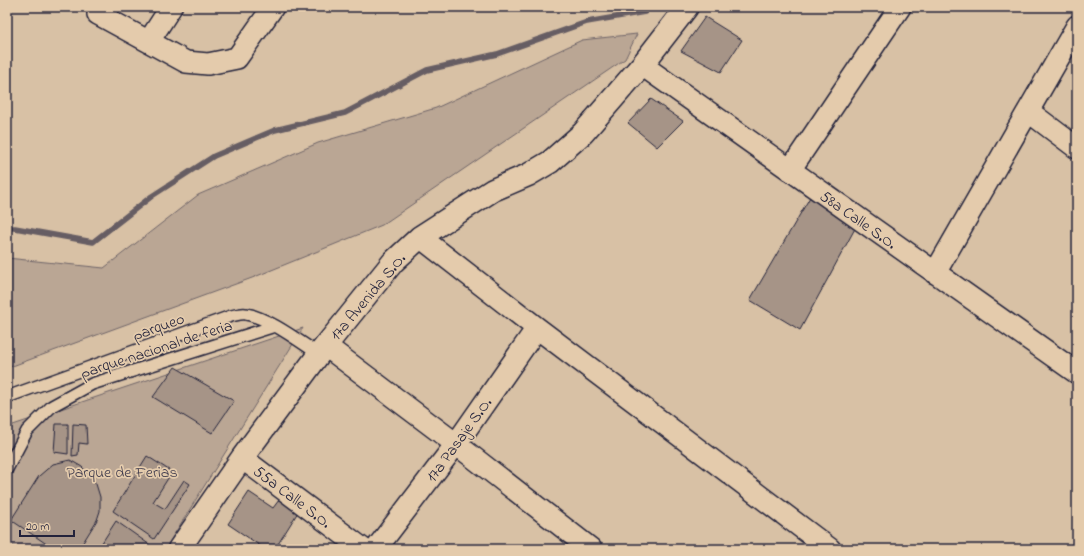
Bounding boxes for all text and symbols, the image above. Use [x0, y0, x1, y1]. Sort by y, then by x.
street label: 58a Calle S.O. [814, 185, 901, 256]
street label: 17a Avenida S.O. [325, 248, 412, 346]
street label: parqueo [129, 307, 188, 348]
street label: parque nacional de feria [78, 314, 236, 386]
street label: 17a Pasaje S.O. [421, 393, 499, 488]
street label: 55a Calle S.O. [248, 460, 336, 535]
park label: Parque de Ferias [66, 461, 178, 485]
scale bar [20, 512, 74, 538]
text: 20 m [26, 518, 49, 536]

